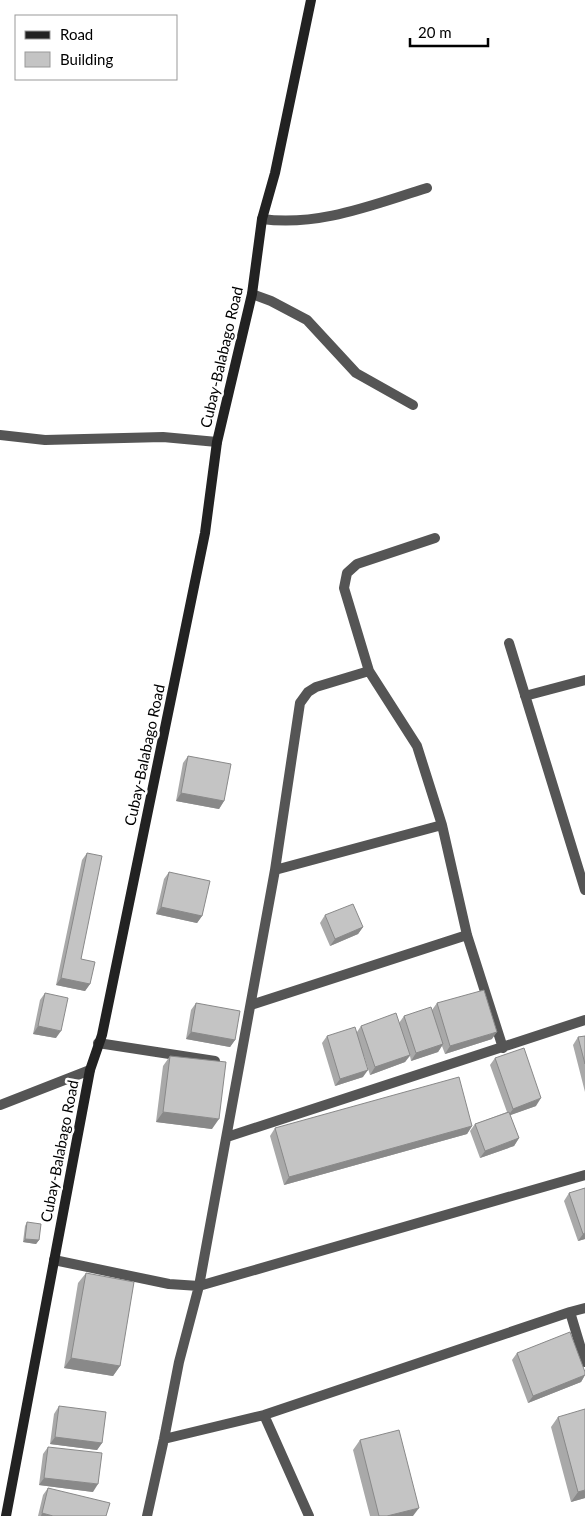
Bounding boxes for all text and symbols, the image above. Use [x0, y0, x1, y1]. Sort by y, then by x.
legend [15, 15, 178, 80]
scale bar [410, 15, 488, 47]
text: 20 m [418, 23, 452, 41]
text: Road [60, 25, 93, 43]
text: Building [60, 50, 113, 68]
street label: Cubay-Balabago Road [196, 285, 246, 429]
street label: Cubay-Balabago Road [120, 682, 168, 828]
street label: Cubay-Balabago Road [36, 1078, 82, 1224]

